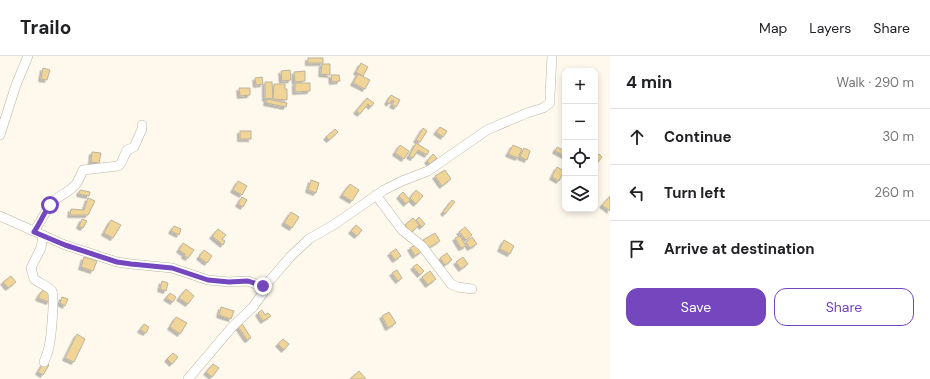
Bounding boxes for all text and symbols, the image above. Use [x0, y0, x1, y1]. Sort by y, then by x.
text: Trailo [20, 15, 71, 40]
text: Map [759, 19, 787, 37]
text: Layers [809, 19, 851, 37]
text: Share [873, 19, 910, 37]
map controls [562, 68, 598, 212]
button: + [562, 68, 598, 104]
text: 4 min [626, 71, 672, 93]
text: Walk · 290 m [837, 74, 914, 91]
button: − [562, 104, 598, 140]
icon: ahead [626, 126, 648, 148]
text: Continue [664, 127, 732, 147]
text: 30 m [882, 128, 914, 145]
button: locate [562, 140, 598, 176]
button: layers [562, 176, 598, 212]
icon: left [626, 182, 648, 204]
text: Turn left [664, 183, 725, 203]
text: 260 m [874, 184, 914, 201]
route start [41, 196, 59, 214]
icon: arrive [626, 238, 648, 260]
text: Arrive at destination [664, 239, 815, 259]
route end [254, 277, 272, 295]
button: Save [626, 288, 766, 326]
button: Share [774, 288, 914, 326]

